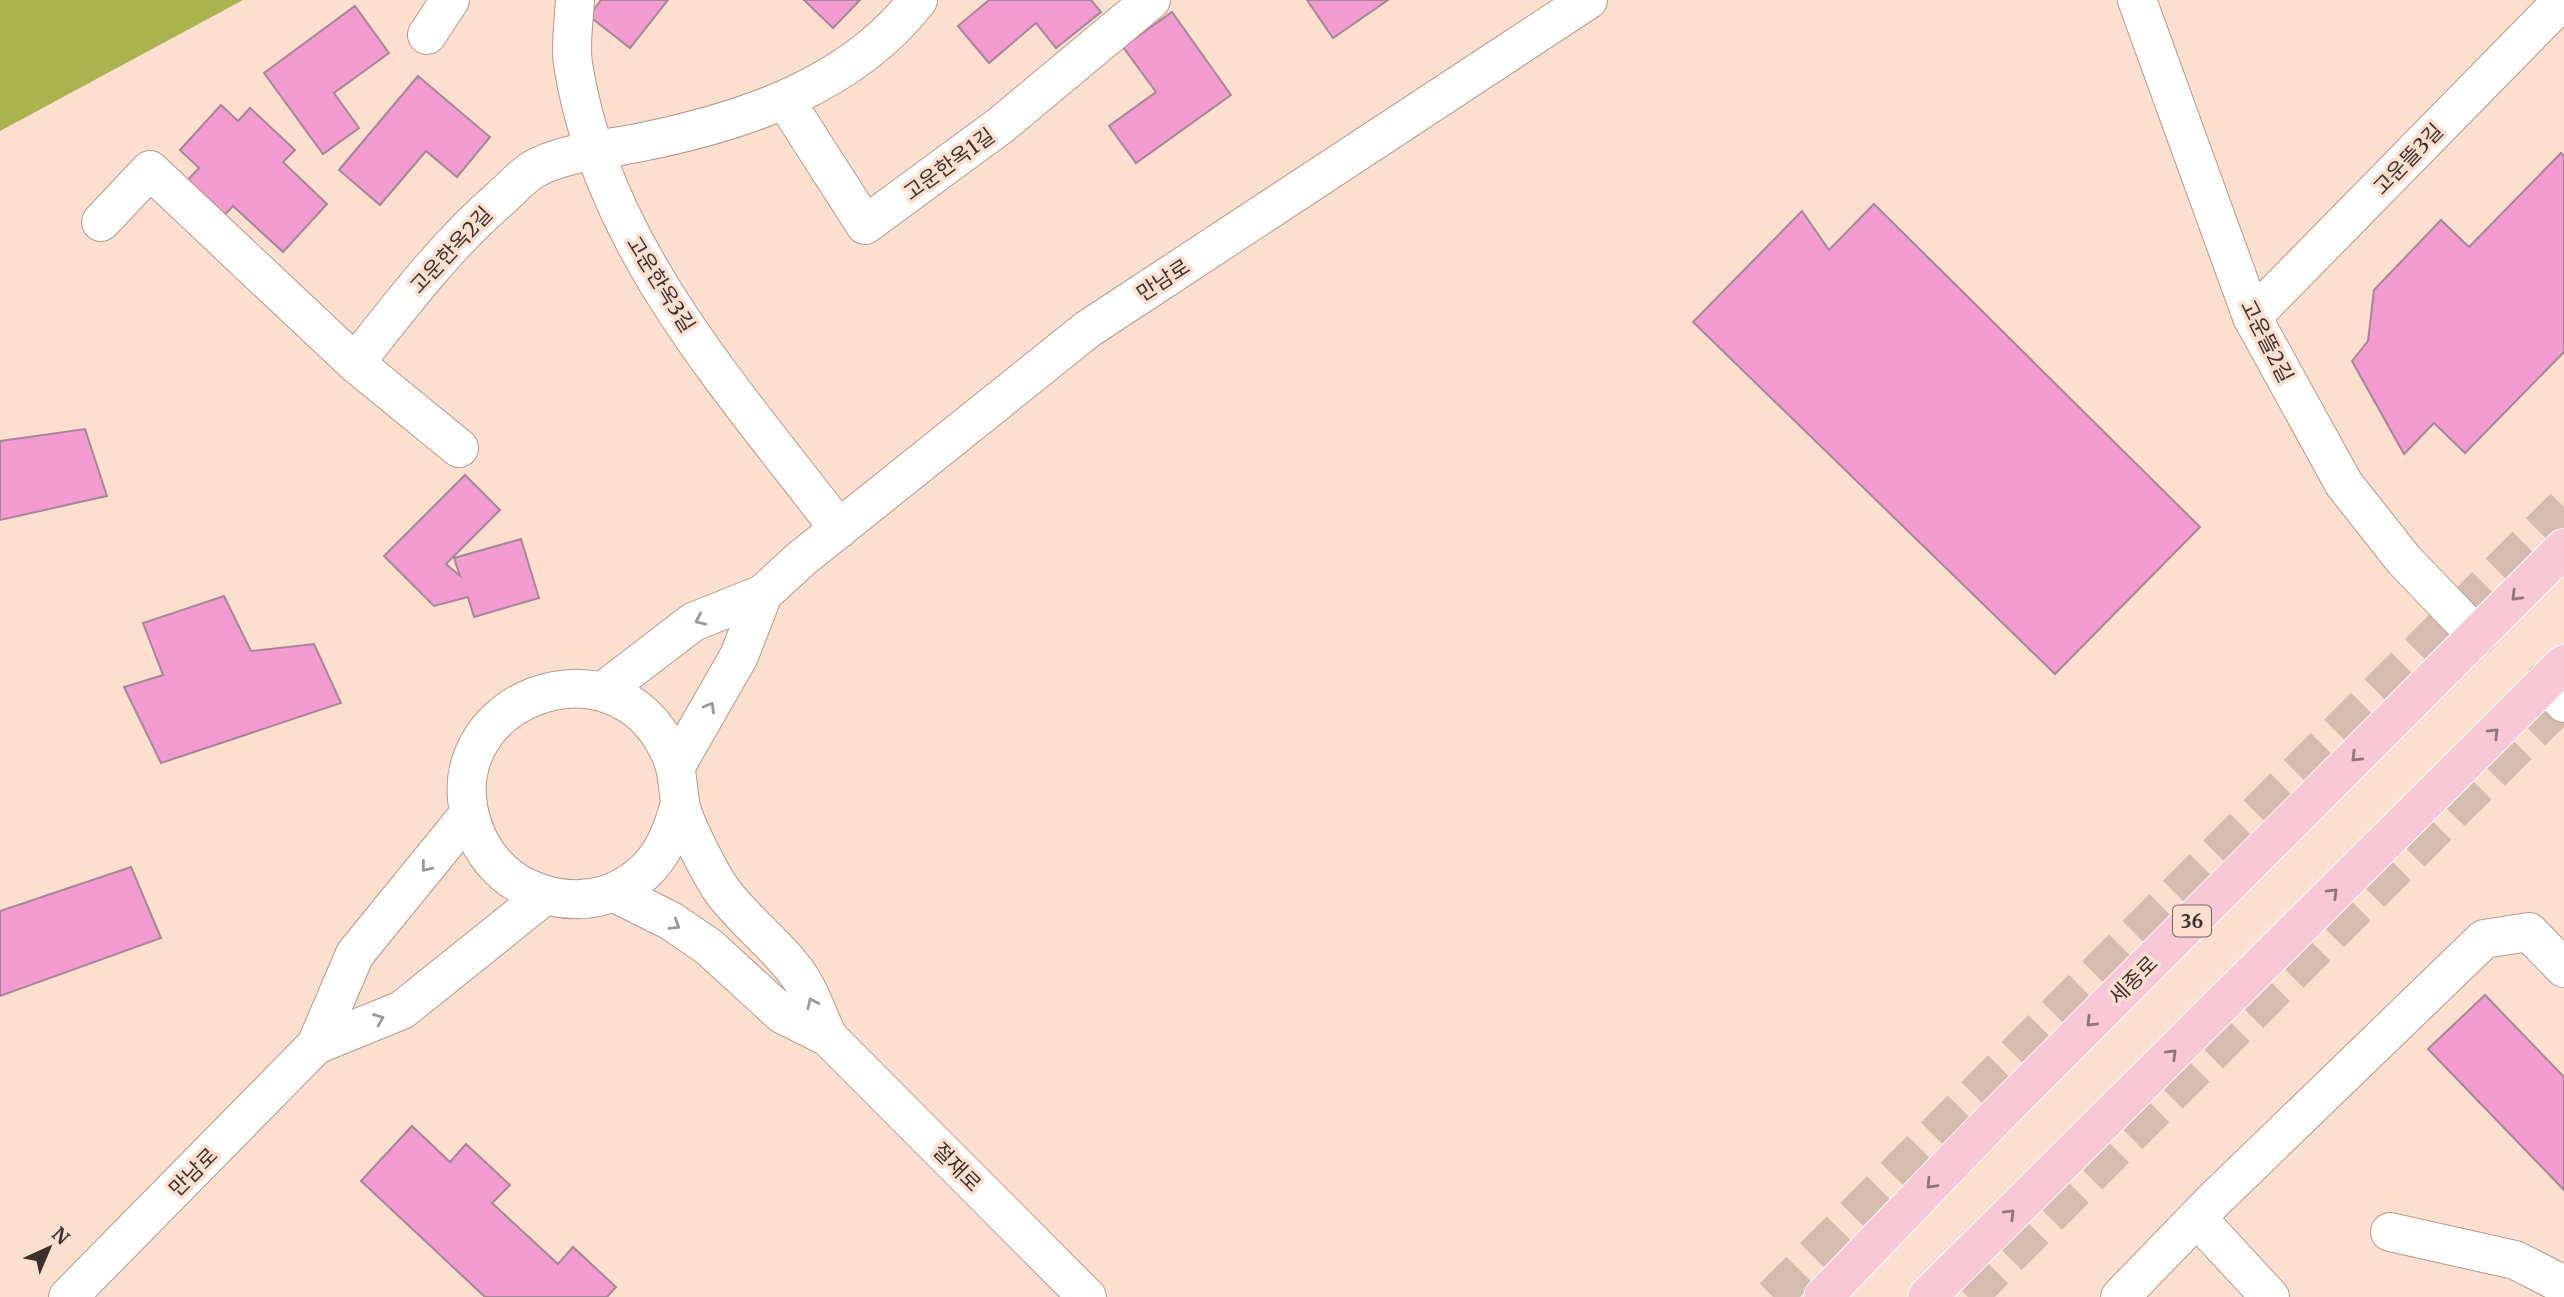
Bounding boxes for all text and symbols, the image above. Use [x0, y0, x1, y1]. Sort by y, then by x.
street label: 고운뜰3길 [2367, 117, 2449, 201]
street label: 고운한옥1길 [898, 122, 1000, 206]
street label: 고운한옥2길 [404, 201, 498, 299]
street label: 고운한옥3길 [621, 231, 701, 337]
street label: 만남로 [1131, 253, 1195, 307]
street label: 고운뜰2길 [2235, 295, 2299, 387]
one-way arrow [2512, 588, 2525, 601]
one-way arrow [695, 612, 707, 626]
one-way arrow [702, 701, 715, 714]
one-way arrow [2486, 729, 2498, 741]
one-way arrow [2351, 749, 2364, 762]
one-way arrow [421, 859, 434, 871]
one-way arrow [2325, 889, 2338, 902]
road number: 36 [2173, 906, 2211, 937]
one-way arrow [668, 916, 681, 929]
street label: 세종로 [2103, 950, 2163, 1010]
one-way arrow [806, 998, 820, 1010]
one-way arrow [373, 1014, 385, 1028]
one-way arrow [2086, 1014, 2099, 1027]
one-way arrow [2163, 1049, 2176, 1062]
street label: 절재로 [927, 1137, 987, 1197]
street label: 만남로 [163, 1142, 223, 1202]
one-way arrow [1927, 1176, 1940, 1189]
one-way arrow [2002, 1210, 2015, 1223]
north arrow [14, 1213, 84, 1283]
text: N [47, 1222, 75, 1250]

